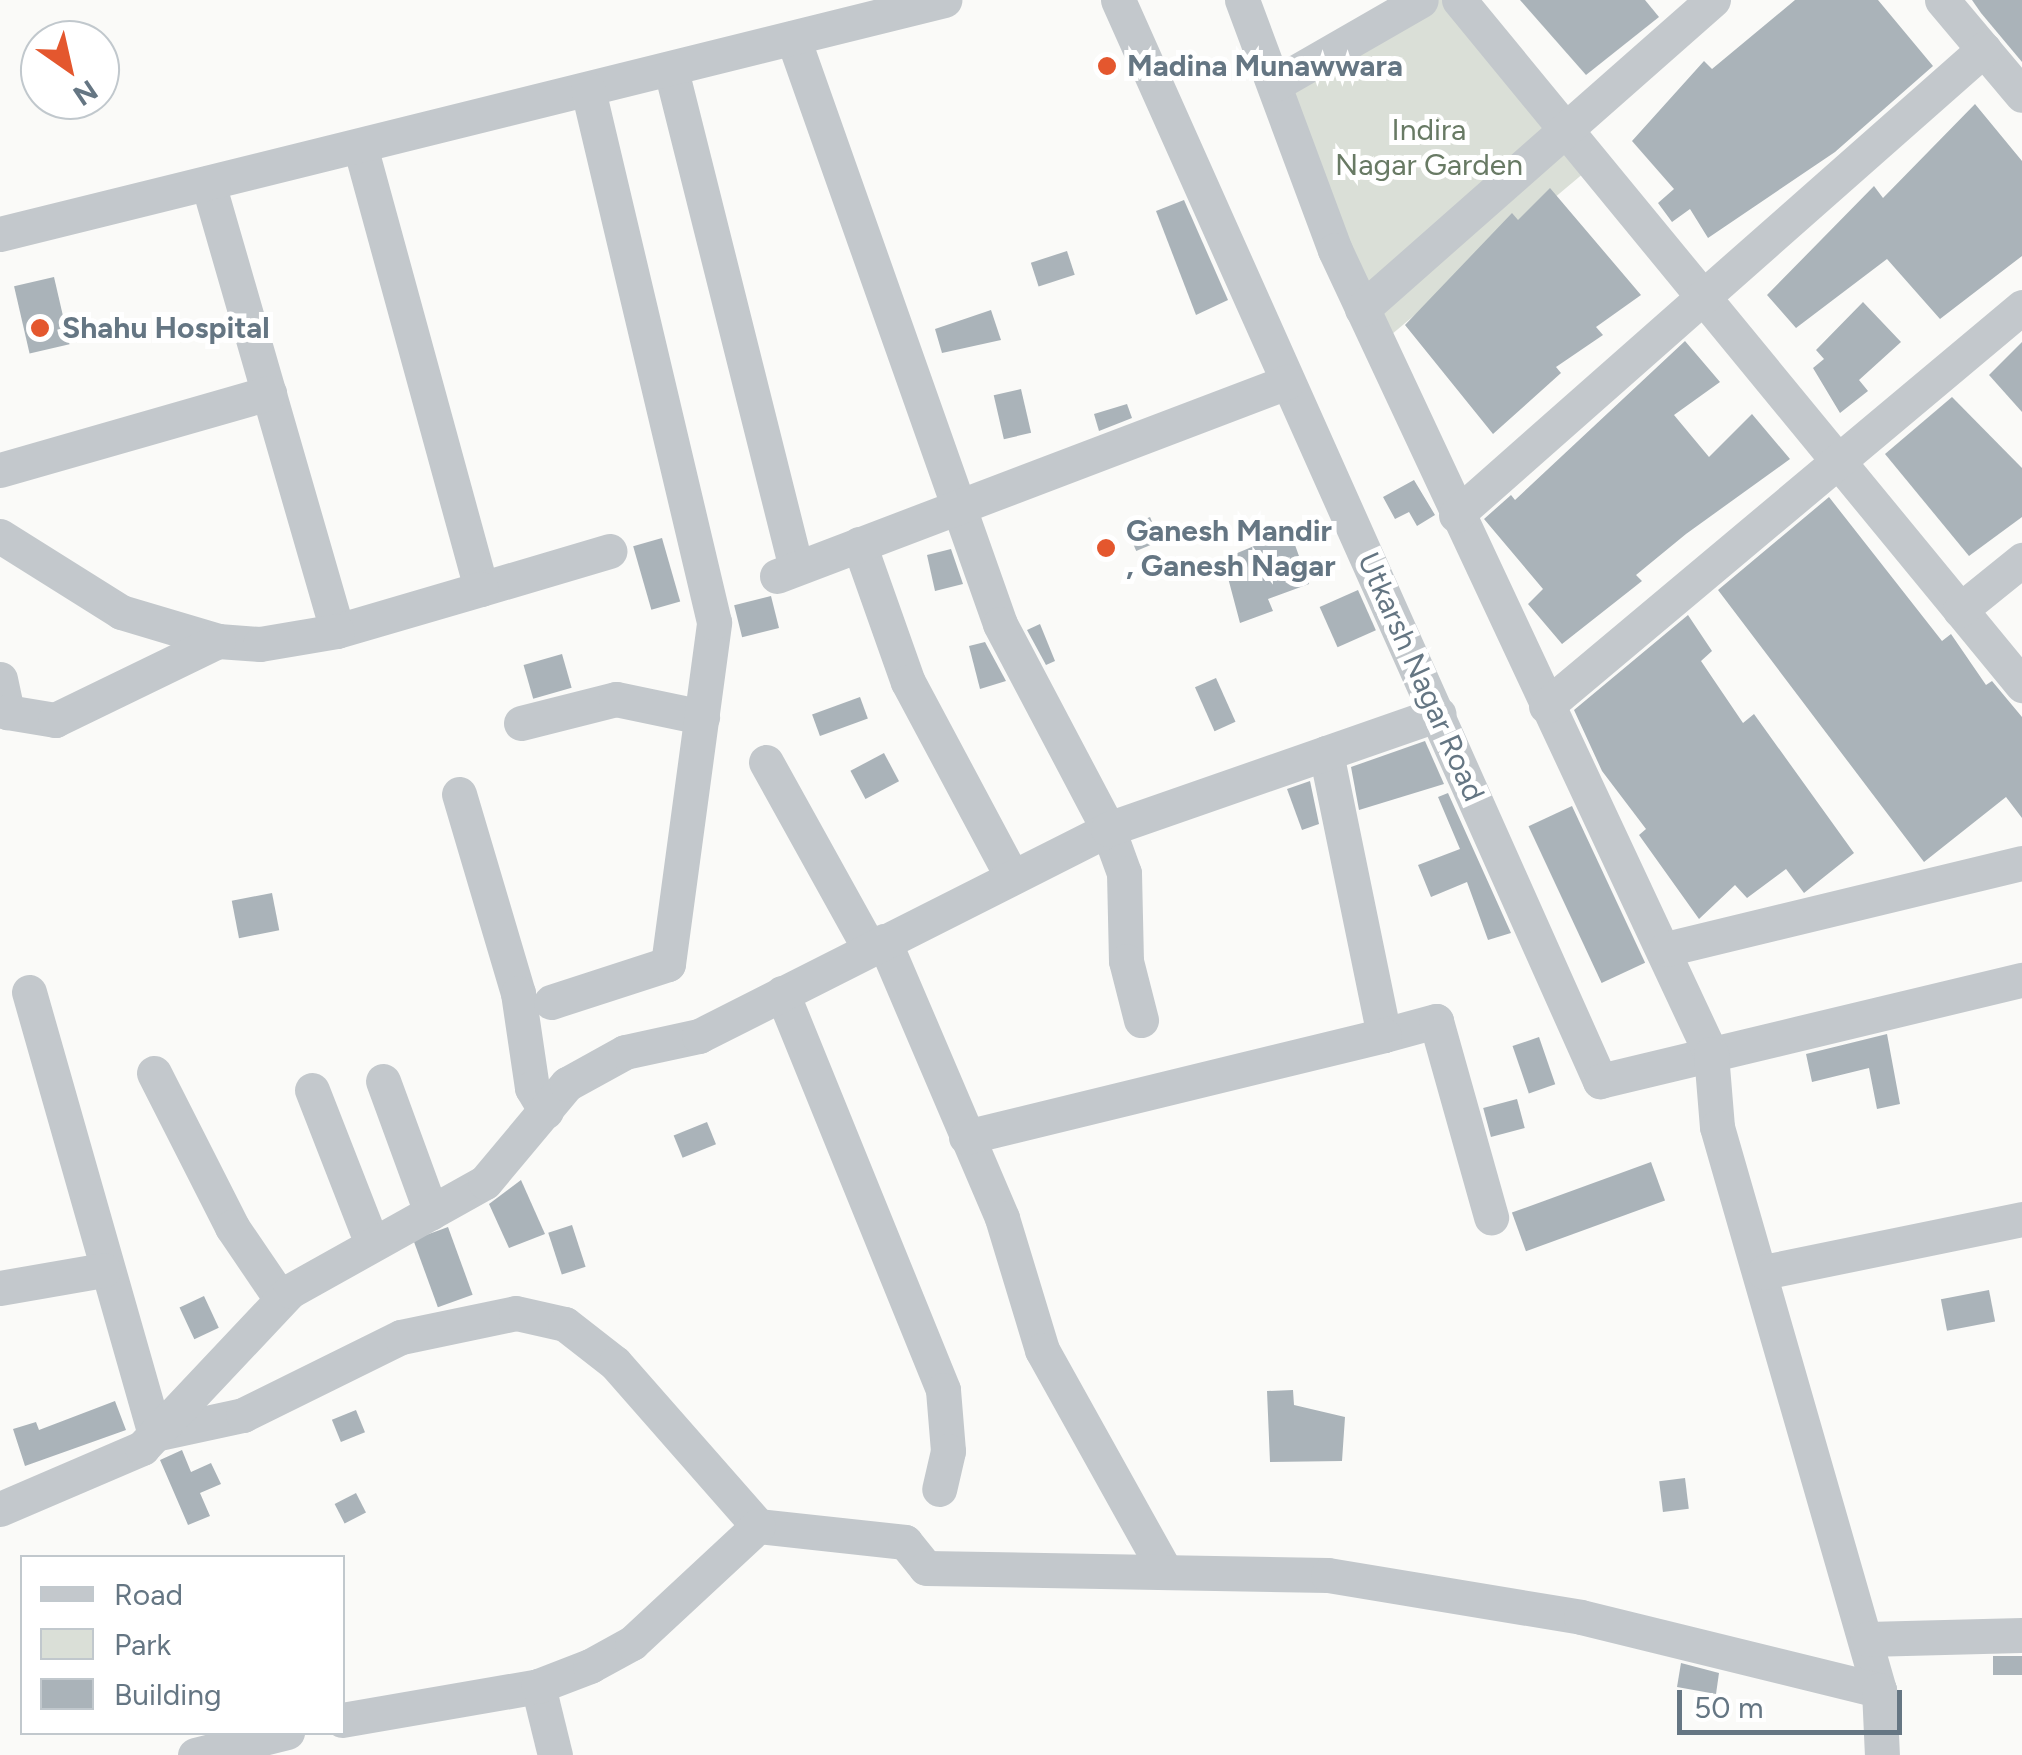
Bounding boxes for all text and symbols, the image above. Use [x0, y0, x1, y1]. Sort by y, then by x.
north arrow [20, 20, 120, 120]
place label: Madina Munawwara [1127, 48, 1403, 84]
marker: Madina Munawwara [1096, 55, 1118, 77]
text: N [67, 73, 104, 113]
park label: Indira Nagar Garden [1335, 112, 1523, 182]
place label: Shahu Hospital [62, 310, 270, 346]
marker: Shahu Hospital [27, 315, 53, 341]
place label: Ganesh Mandir , Ganesh Nagar [1126, 513, 1336, 584]
marker: Ganesh Mandir , Ganesh Nagar [1095, 537, 1117, 559]
street label: Utkarsh Nagar Road [1350, 547, 1492, 807]
legend [20, 1555, 345, 1735]
text: Road [114, 1576, 183, 1613]
text: Park [114, 1626, 171, 1663]
scale bar [1682, 1670, 1907, 1732]
text: Building [114, 1676, 222, 1713]
text: 50 m [1694, 1689, 1763, 1726]

